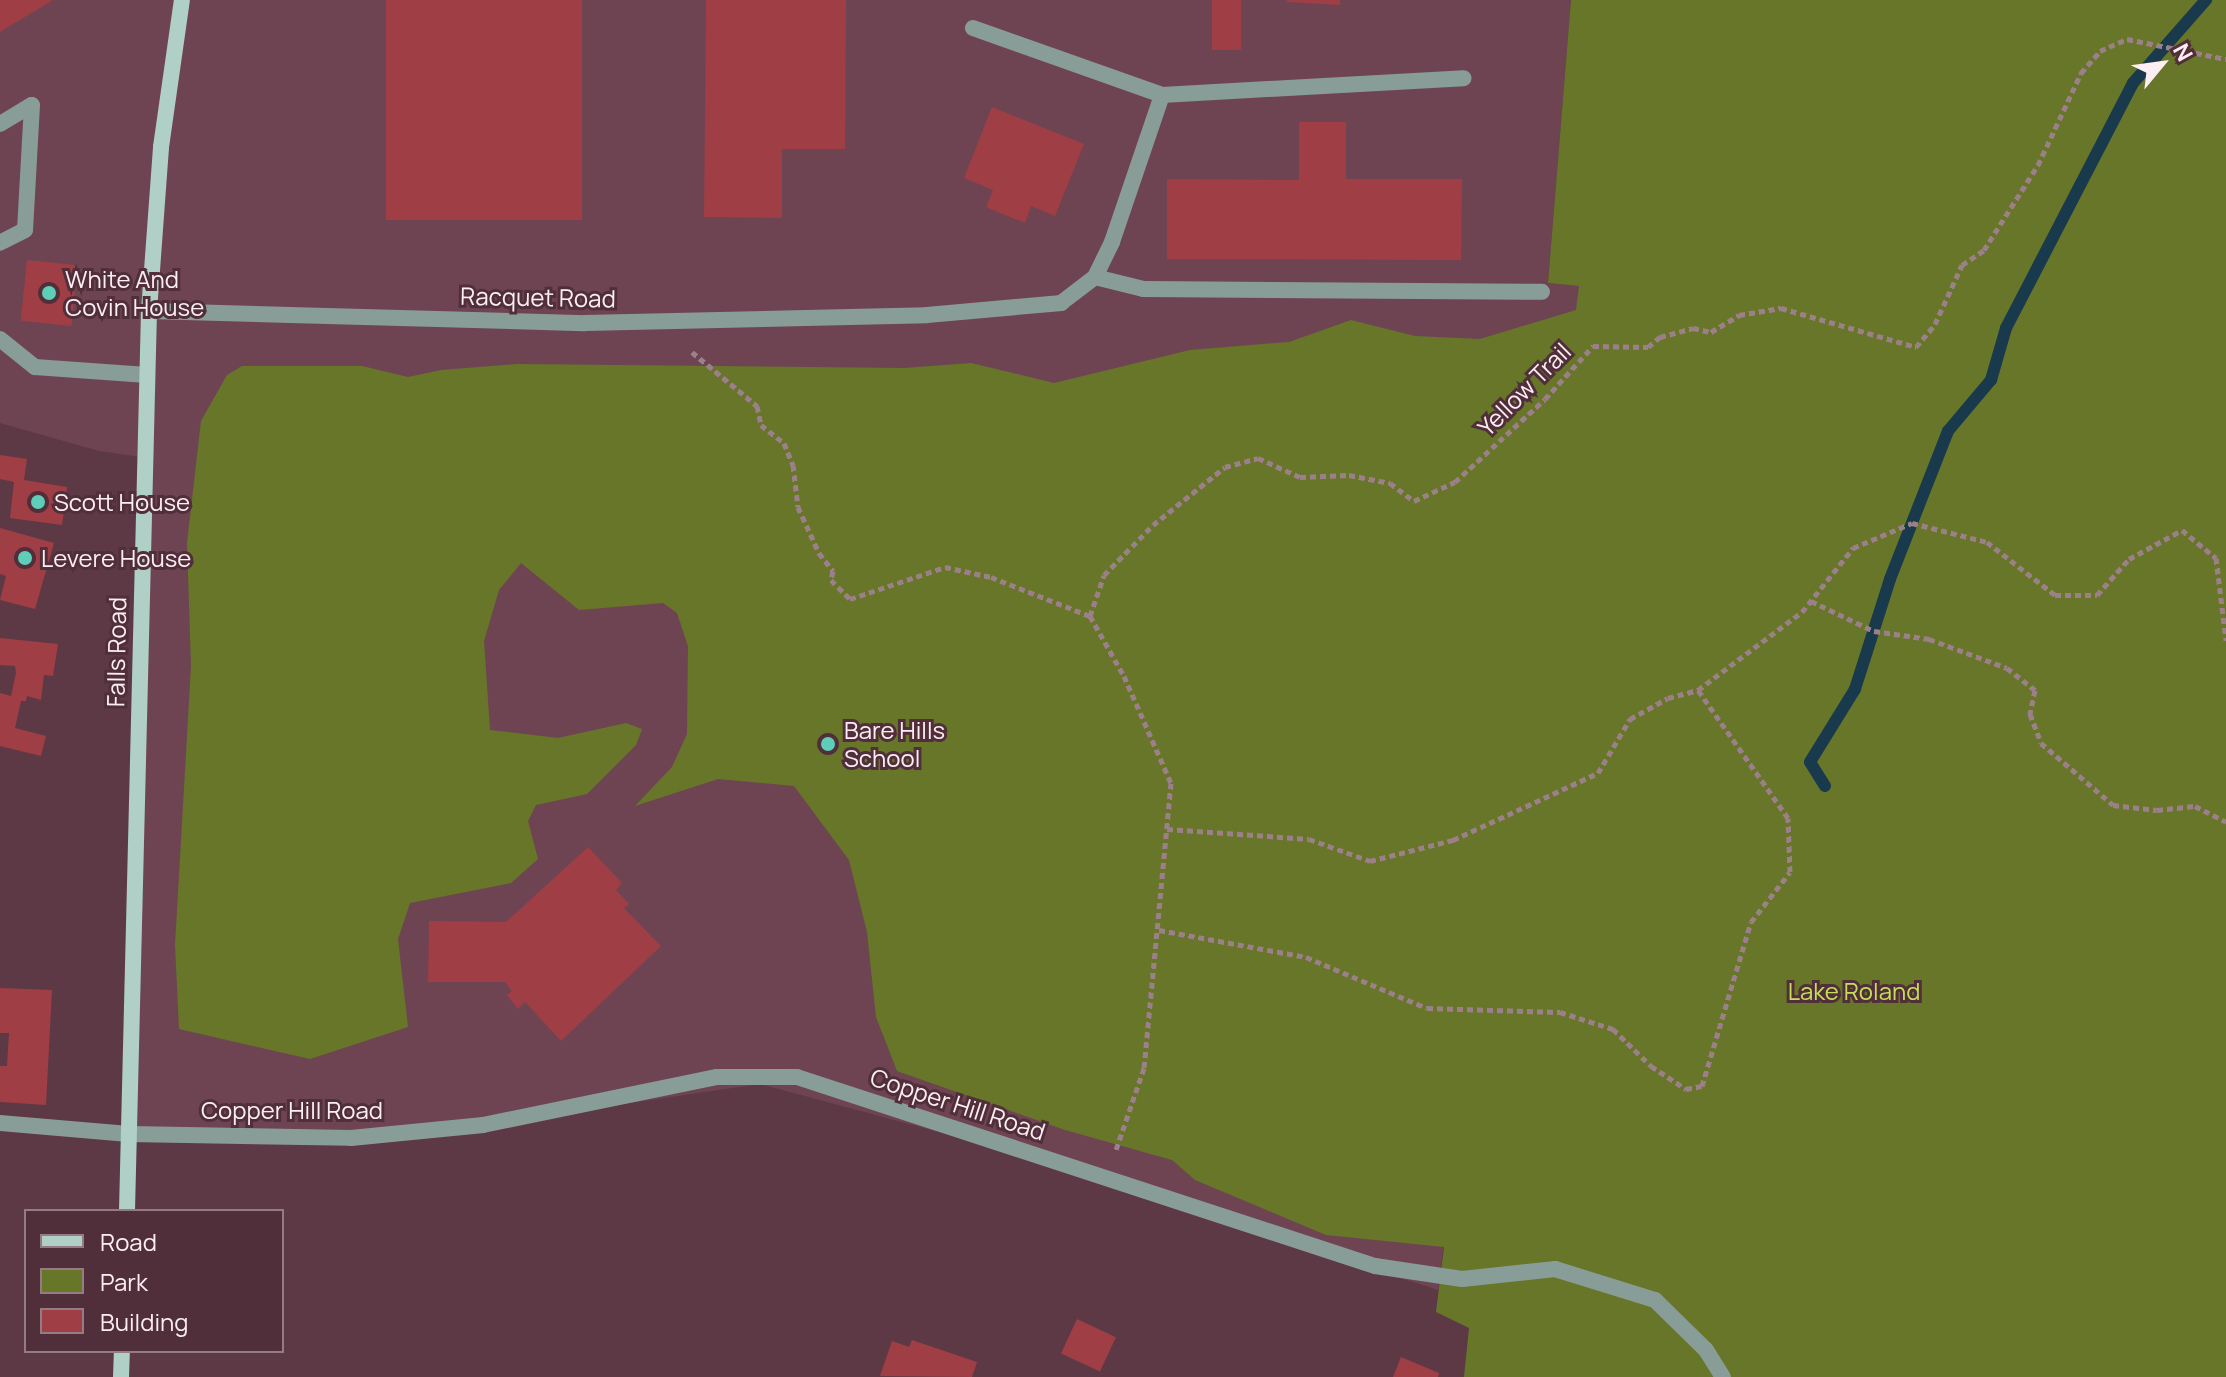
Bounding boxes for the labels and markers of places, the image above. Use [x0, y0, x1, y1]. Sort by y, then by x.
place label: White And Covin House [65, 265, 204, 321]
marker: White And Covin House [40, 284, 58, 302]
place label: Scott House [54, 488, 190, 516]
marker: Scott House [29, 493, 47, 511]
place label: Levere House [41, 544, 191, 572]
marker: Levere House [16, 549, 34, 567]
place label: Bare Hills School [844, 716, 945, 772]
marker: Bare Hills School [819, 735, 837, 753]

